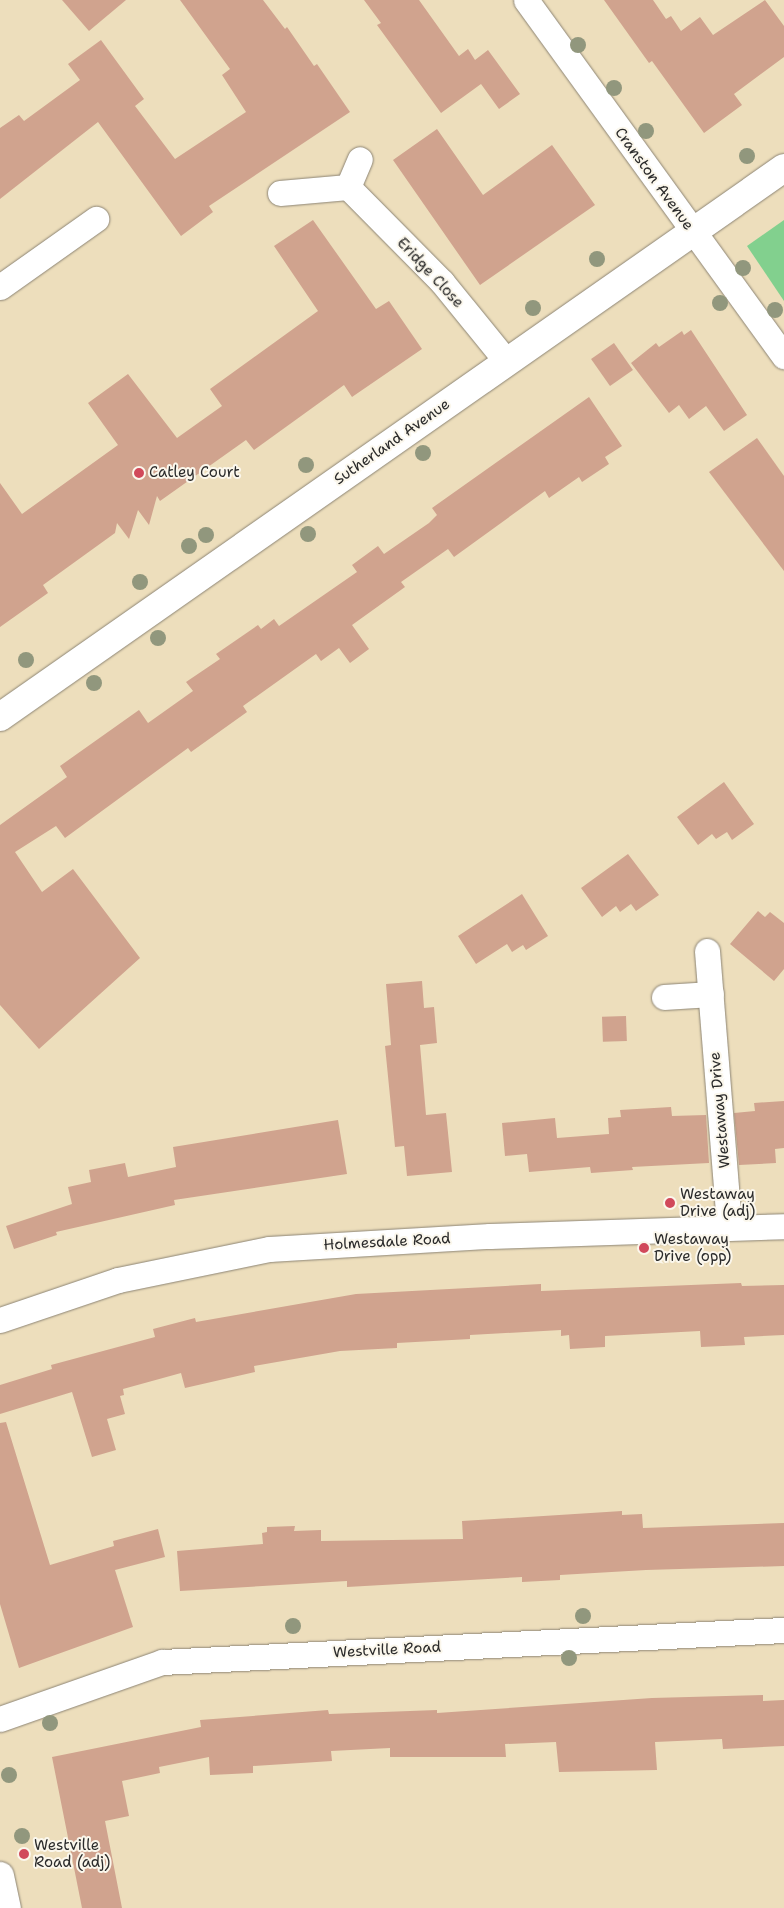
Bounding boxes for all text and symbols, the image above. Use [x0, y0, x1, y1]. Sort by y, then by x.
street label: Cranston Avenue [611, 124, 697, 234]
street label: Eridge Close [393, 234, 467, 312]
street label: Sutherland Avenue [331, 395, 453, 489]
place label: Catley Court [149, 464, 240, 482]
marker: Catley Court [133, 467, 145, 479]
street label: Westaway Drive [706, 1051, 734, 1169]
place label: Westaway Drive (adj) [680, 1185, 755, 1220]
marker: Westaway Drive (adj) [664, 1197, 676, 1209]
street label: Holmesdale Road [323, 1230, 451, 1254]
place label: Westaway Drive (opp) [654, 1230, 731, 1265]
marker: Westaway Drive (opp) [638, 1242, 650, 1254]
street label: Westville Road [333, 1638, 441, 1662]
place label: Westville Road (adj) [34, 1836, 110, 1871]
marker: Westville Road (adj) [18, 1848, 30, 1860]

